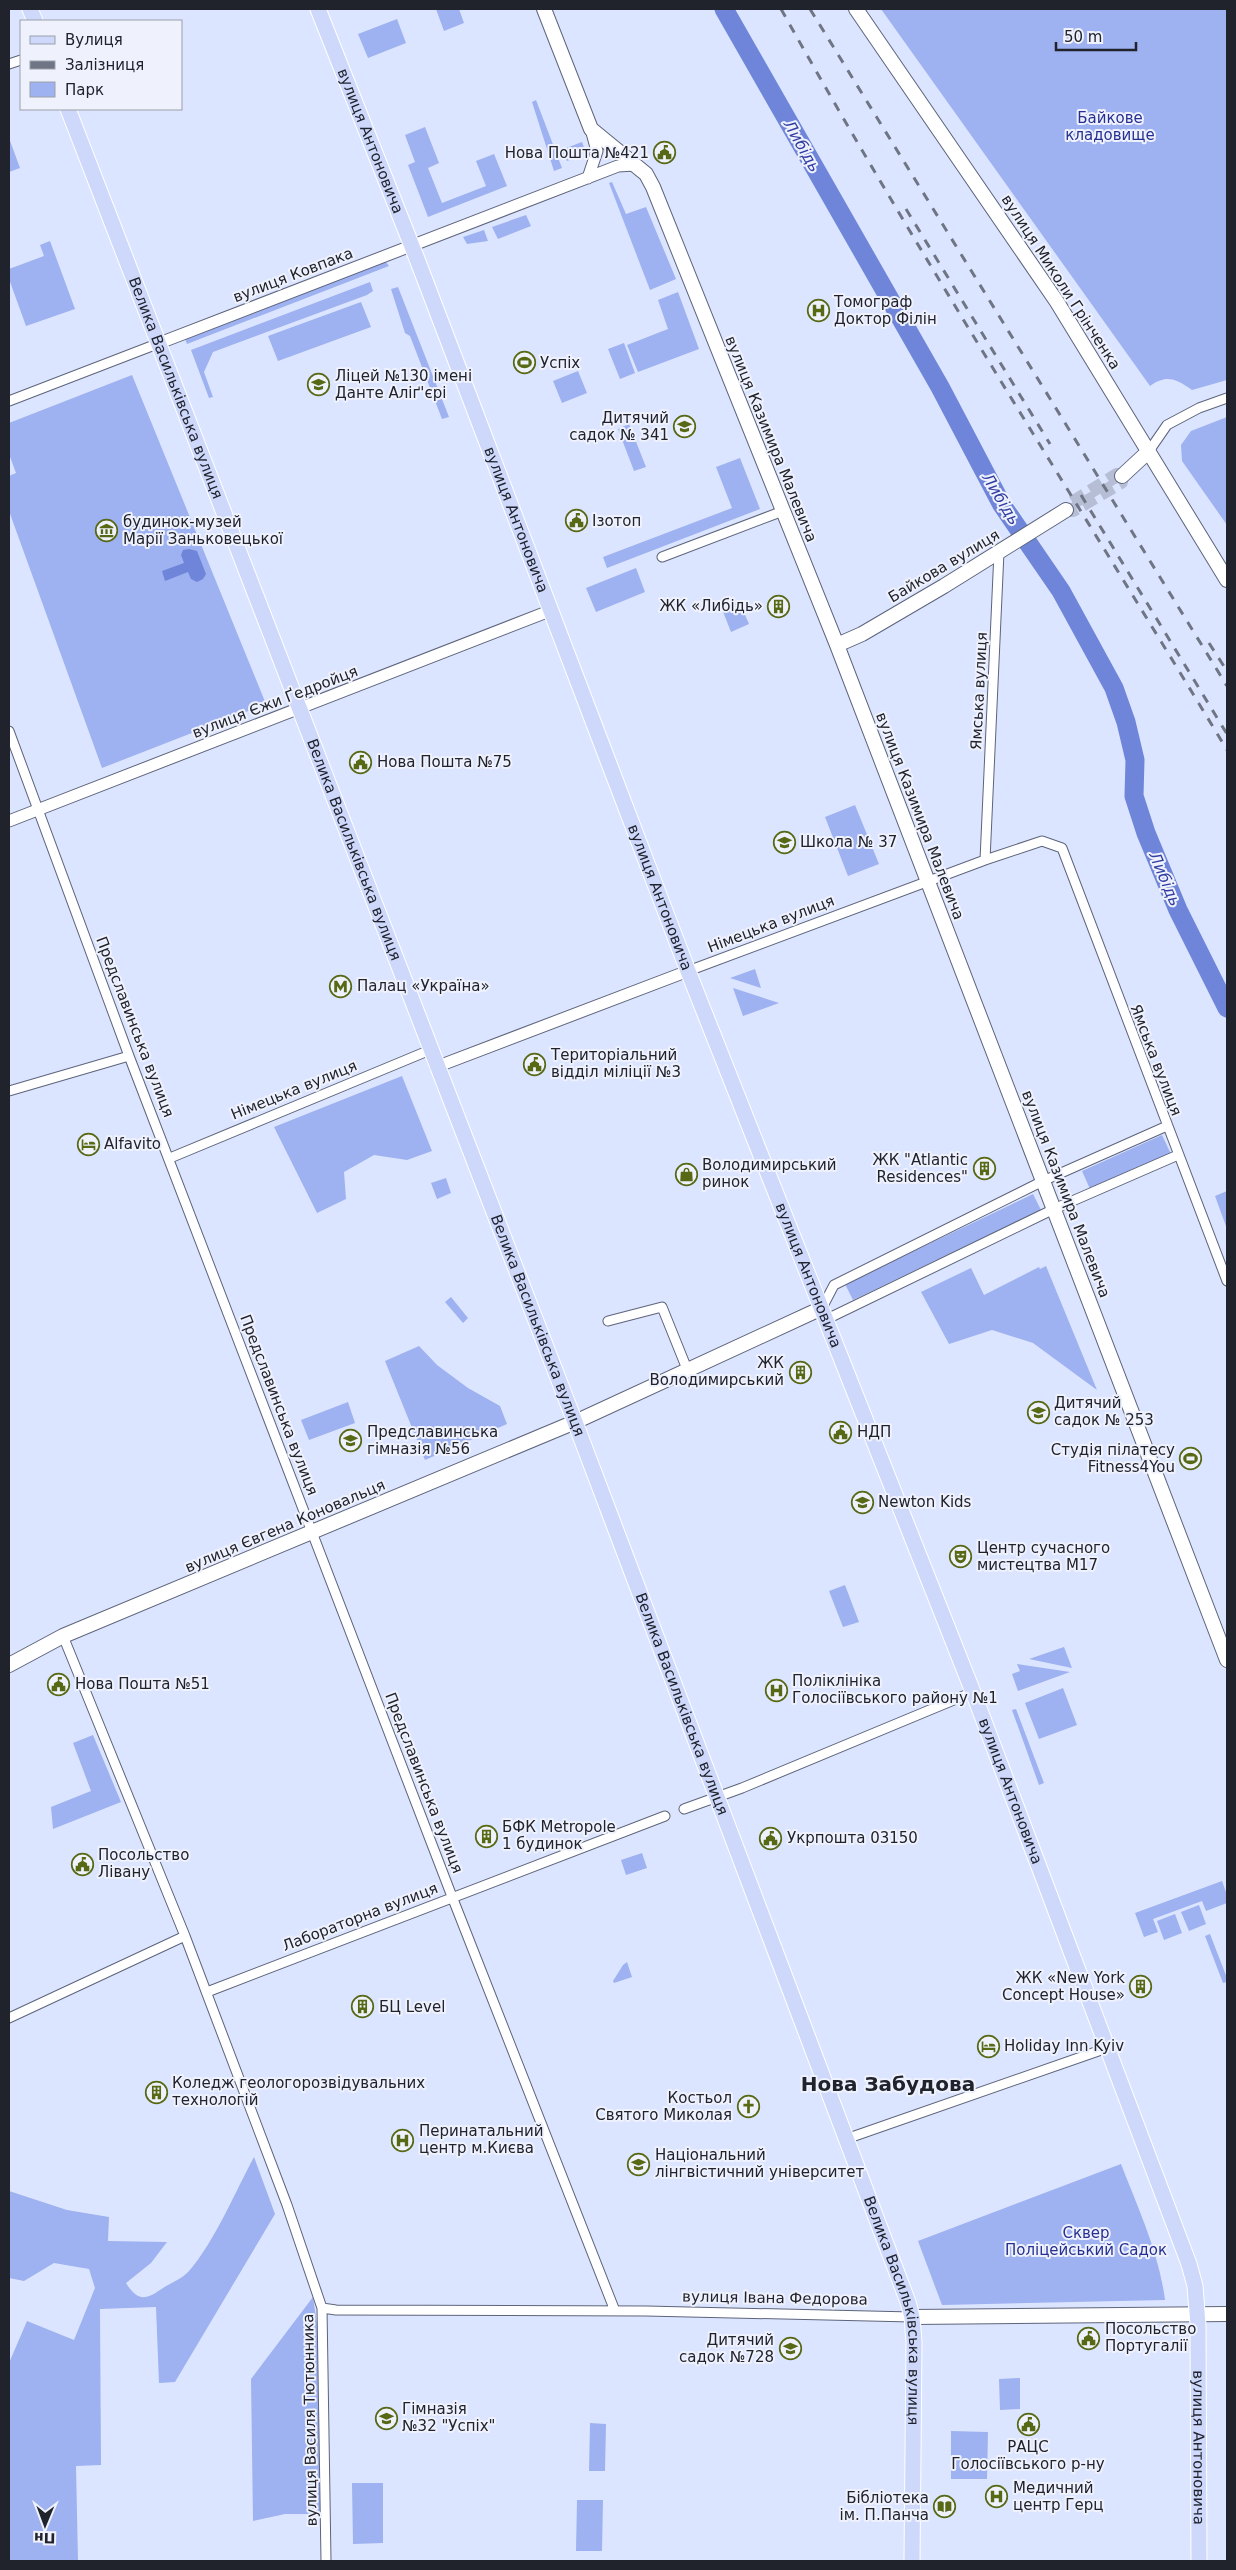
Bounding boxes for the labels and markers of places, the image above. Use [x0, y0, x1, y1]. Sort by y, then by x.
public building icon: Нова Пошта №421 [653, 141, 677, 165]
place label: Нова Пошта №421 [505, 144, 649, 162]
place label: Томограф Доктор Філін [833, 293, 937, 328]
hospital icon: Томограф Доктор Філін [806, 299, 830, 323]
sports icon: Успіх [512, 351, 536, 375]
place label: Успіх [540, 354, 580, 372]
place label: Ліцей №130 імені Данте Аліґ'єрі [335, 367, 472, 402]
school or university icon: Ліцей №130 імені Данте Аліґ'єрі [307, 373, 331, 397]
place label: Дитячий садок № 341 [569, 409, 669, 444]
school or university icon: Дитячий садок № 341 [673, 415, 697, 439]
public building icon: Ізотоп [564, 509, 588, 533]
place label: Ізотоп [592, 512, 641, 530]
place label: будинок-музей Марії Заньковецької [123, 513, 284, 548]
museum icon: будинок-музей Марії Заньковецької [95, 519, 119, 543]
building icon: ЖК «Либідь» [767, 594, 791, 618]
place label: ЖК «Либідь» [659, 597, 763, 615]
public building icon: Нова Пошта №75 [349, 750, 373, 774]
place label: Нова Пошта №75 [377, 753, 512, 771]
school or university icon: Школа № 37 [772, 830, 796, 854]
place label: Школа № 37 [800, 833, 897, 851]
metro station icon: Палац «Україна» [329, 974, 353, 998]
place label: Палац «Україна» [357, 977, 490, 995]
place label: Територіальний відділ міліції №3 [550, 1046, 681, 1081]
public building icon: Територіальний відділ міліції №3 [523, 1052, 547, 1076]
hotel icon: Alfavito [76, 1132, 100, 1156]
place label: Alfavito [104, 1135, 161, 1153]
place label: ЖК "Atlantic Residences" [872, 1151, 968, 1186]
place label: Володимирський ринок [702, 1156, 837, 1191]
building icon: ЖК "Atlantic Residences" [972, 1157, 996, 1181]
shop icon: Володимирський ринок [674, 1162, 698, 1186]
place label: ЖК Володимирський [649, 1354, 784, 1389]
building icon: ЖК Володимирський [788, 1360, 812, 1384]
place label: Дитячий садок № 253 [1054, 1394, 1154, 1429]
school or university icon: Дитячий садок № 253 [1026, 1400, 1050, 1424]
public building icon: НДП [829, 1420, 853, 1444]
place label: Предславинська гімназія №56 [367, 1423, 498, 1458]
place label: НДП [857, 1423, 891, 1441]
school or university icon: Предславинська гімназія №56 [339, 1429, 363, 1453]
place label: Студія пілатесу Fitness4You [1051, 1441, 1175, 1476]
sports icon: Студія пілатесу Fitness4You [1179, 1447, 1203, 1471]
school or university icon: Newton Kids [850, 1490, 874, 1514]
place label: Newton Kids [878, 1493, 972, 1511]
place label: Центр сучасного мистецтва M17 [977, 1539, 1110, 1574]
theatre icon: Центр сучасного мистецтва M17 [949, 1545, 973, 1569]
public building icon: Нова Пошта №51 [47, 1672, 71, 1696]
place label: Поліклініка Голосіївського району №1 [792, 1672, 998, 1707]
place label: Нова Пошта №51 [75, 1675, 210, 1693]
hospital icon: Поліклініка Голосіївського району №1 [764, 1678, 788, 1702]
place label: БФК Metropole 1 будинок [502, 1818, 616, 1853]
building icon: БФК Metropole 1 будинок [474, 1824, 498, 1848]
public building icon: Укрпошта 03150 [759, 1826, 783, 1850]
place label: Укрпошта 03150 [787, 1829, 918, 1847]
place label: Посольство Лівану [98, 1846, 189, 1881]
public building icon: Посольство Лівану [70, 1852, 94, 1876]
place label: ЖК «New York Concept House» [1002, 1969, 1125, 2004]
building icon: ЖК «New York Concept House» [1129, 1975, 1153, 1999]
building icon: БЦ Level [351, 1995, 375, 2019]
place label: БЦ Level [379, 1998, 445, 2016]
hotel icon: Holiday Inn Kyiv [976, 2034, 1000, 2058]
place label: Holiday Inn Kyiv [1004, 2037, 1124, 2055]
place label: Коледж геологорозвідувальних технологій [172, 2074, 425, 2109]
building icon: Коледж геологорозвідувальних технологій [144, 2080, 168, 2104]
place label: Костьол Святого Миколая [595, 2089, 732, 2124]
church icon: Костьол Святого Миколая [736, 2095, 760, 2119]
place label: Перинатальний центр м.Києва [419, 2122, 543, 2157]
hospital icon: Перинатальний центр м.Києва [391, 2128, 415, 2152]
place label: Національний лінгвістичний університет [655, 2146, 865, 2181]
school or university icon: Національний лінгвістичний університет [627, 2152, 651, 2176]
place label: Посольство Португалії [1105, 2320, 1196, 2355]
public building icon: Посольство Португалії [1077, 2326, 1101, 2350]
place label: Дитячий садок №728 [679, 2331, 774, 2366]
school or university icon: Дитячий садок №728 [778, 2337, 802, 2361]
place label: Гімназія №32 "Успіх" [402, 2400, 496, 2435]
school or university icon: Гімназія №32 "Успіх" [374, 2406, 398, 2430]
public building icon: РАЦС Голосіївського р-ну [1016, 2412, 1040, 2436]
place label: РАЦС Голосіївського р-ну [951, 2438, 1105, 2473]
place label: Медичний центр Герц [1013, 2479, 1103, 2514]
hospital icon: Медичний центр Герц [985, 2485, 1009, 2509]
place label: Бібліотека ім. П.Панча [840, 2489, 929, 2524]
library icon: Бібліотека ім. П.Панча [933, 2495, 957, 2519]

